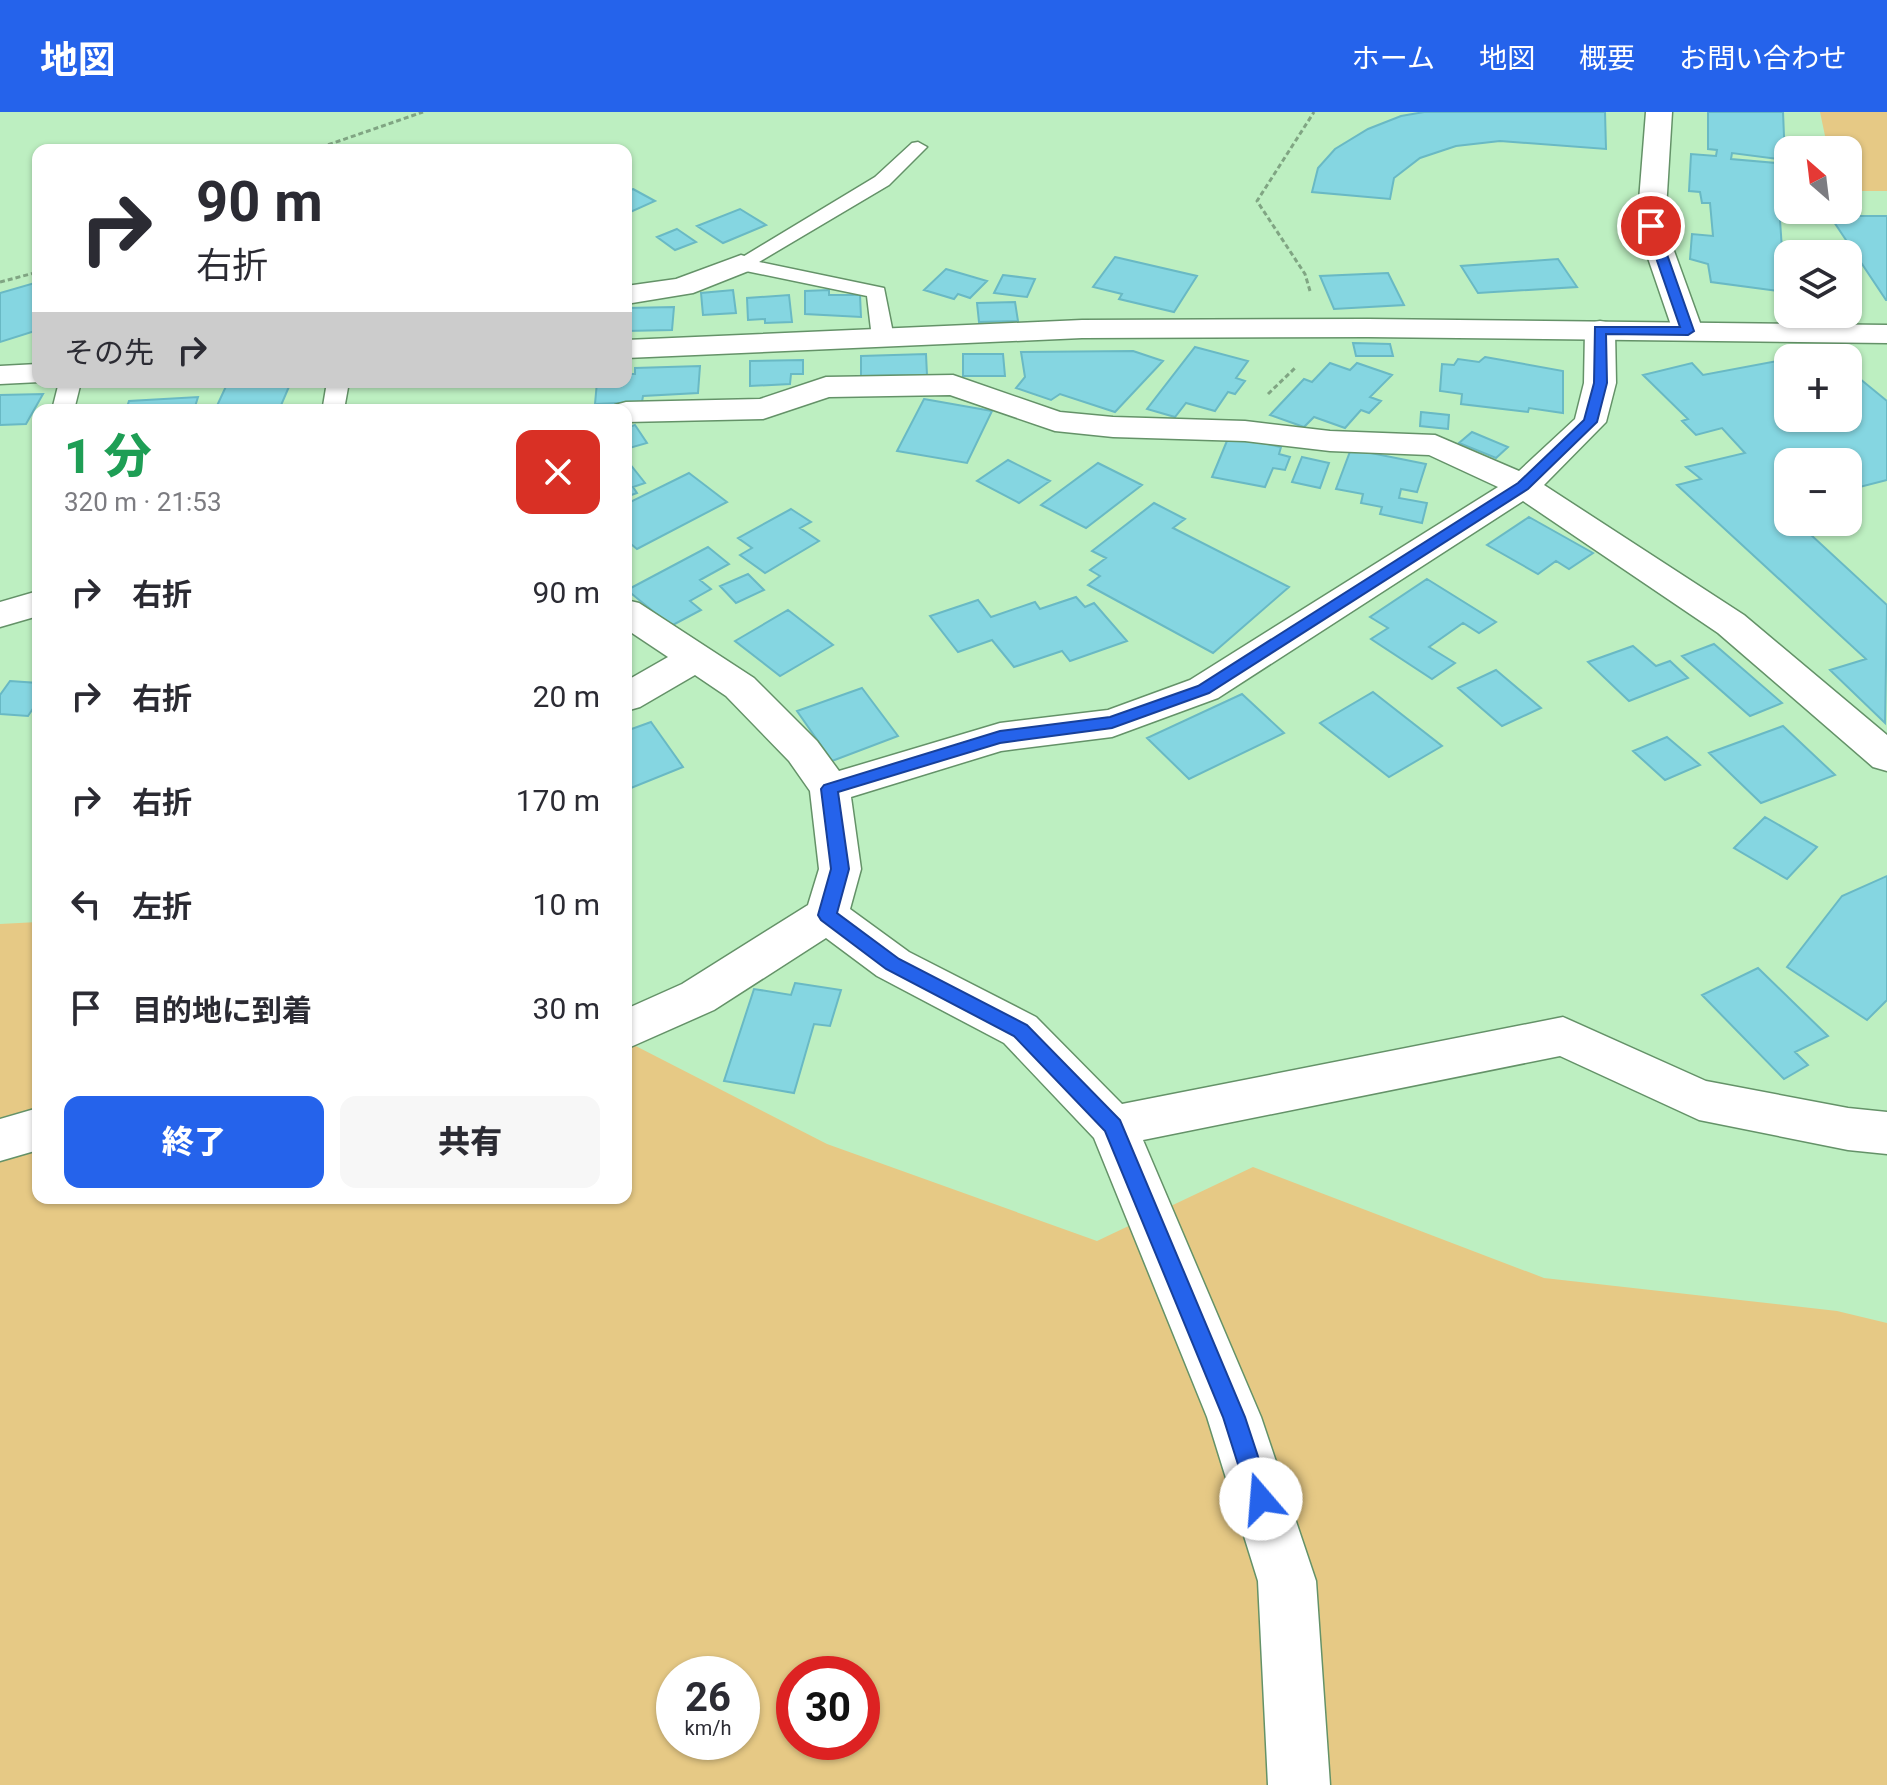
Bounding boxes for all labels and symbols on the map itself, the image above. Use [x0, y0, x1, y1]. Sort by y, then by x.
north arrow [1774, 136, 1862, 224]
pin [1617, 192, 1685, 260]
position arrow [1219, 1457, 1303, 1541]
speed limit sign: 30 [776, 1656, 880, 1760]

